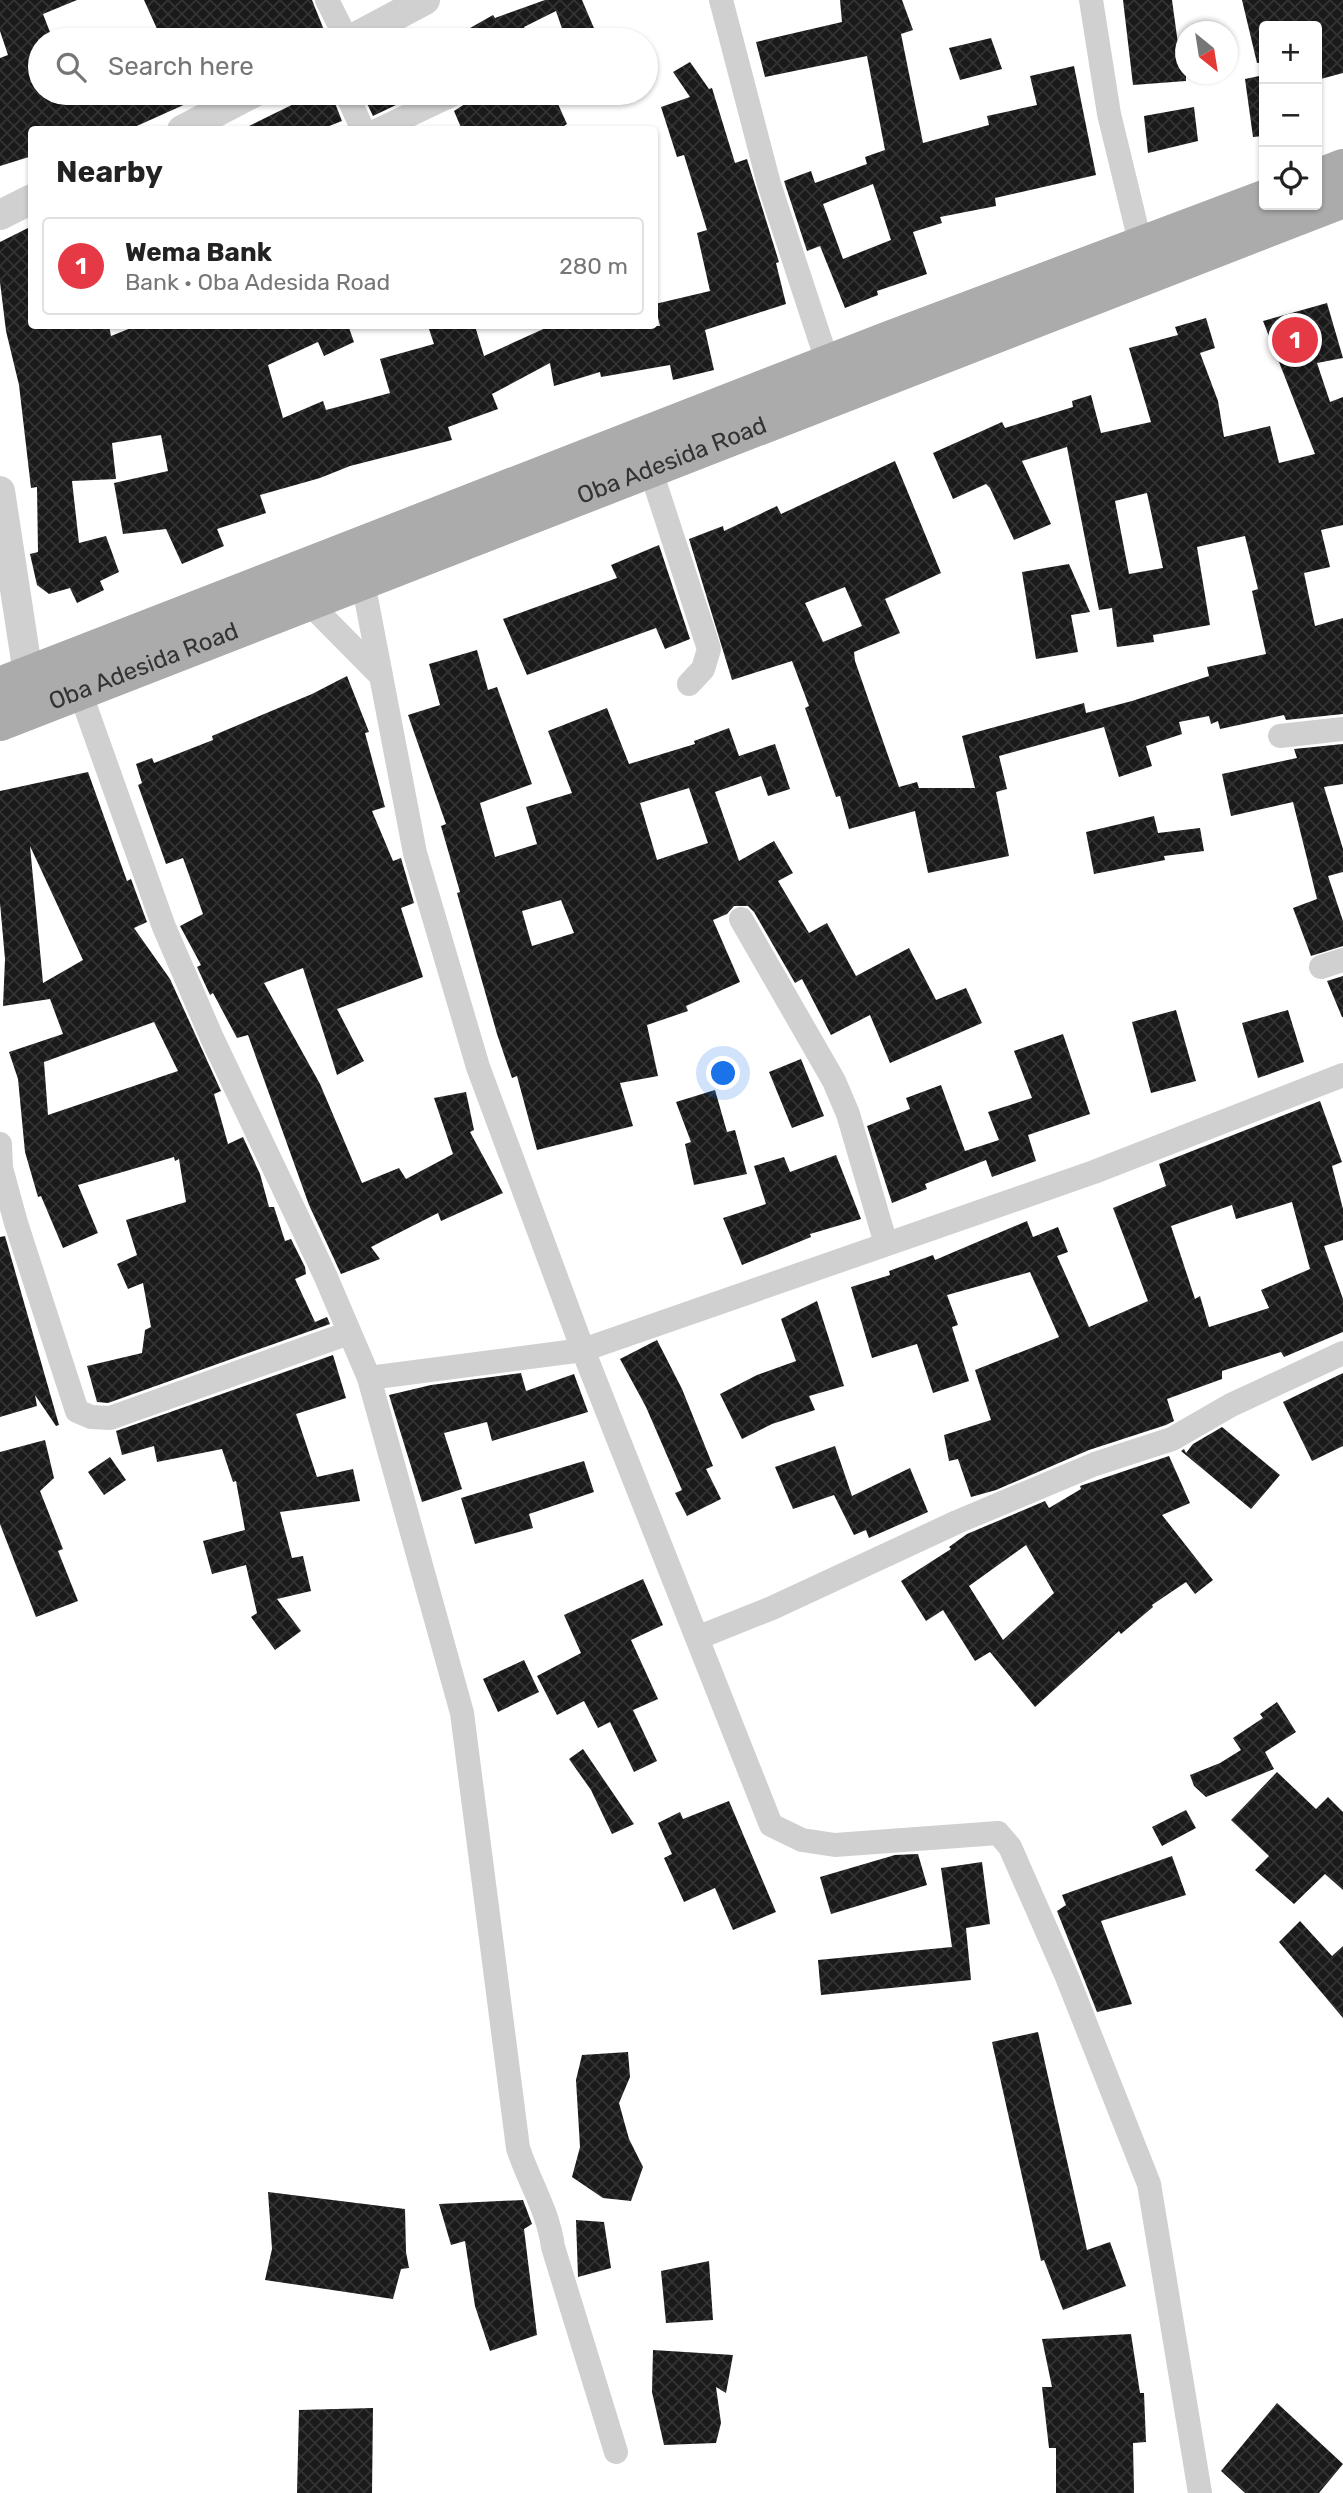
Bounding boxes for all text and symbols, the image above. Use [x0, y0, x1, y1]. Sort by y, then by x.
north arrow [1175, 21, 1238, 84]
map controls [1259, 21, 1322, 210]
button: + [1259, 21, 1322, 84]
search box [28, 28, 658, 105]
icon: search [52, 48, 90, 86]
text: Search here [108, 51, 254, 82]
button: − [1259, 84, 1322, 147]
button: locate [1259, 147, 1322, 210]
text: Nearby [56, 154, 163, 190]
text: Wema Bank [125, 237, 272, 268]
text: 1 [75, 252, 87, 280]
text: 280 m [559, 252, 628, 280]
text: Bank · Oba Adesida Road [125, 268, 390, 296]
pin: 1 [1272, 314, 1318, 366]
street label: Oba Adesida Road [573, 411, 771, 510]
street label: Oba Adesida Road [45, 617, 242, 716]
your location [706, 1056, 740, 1090]

